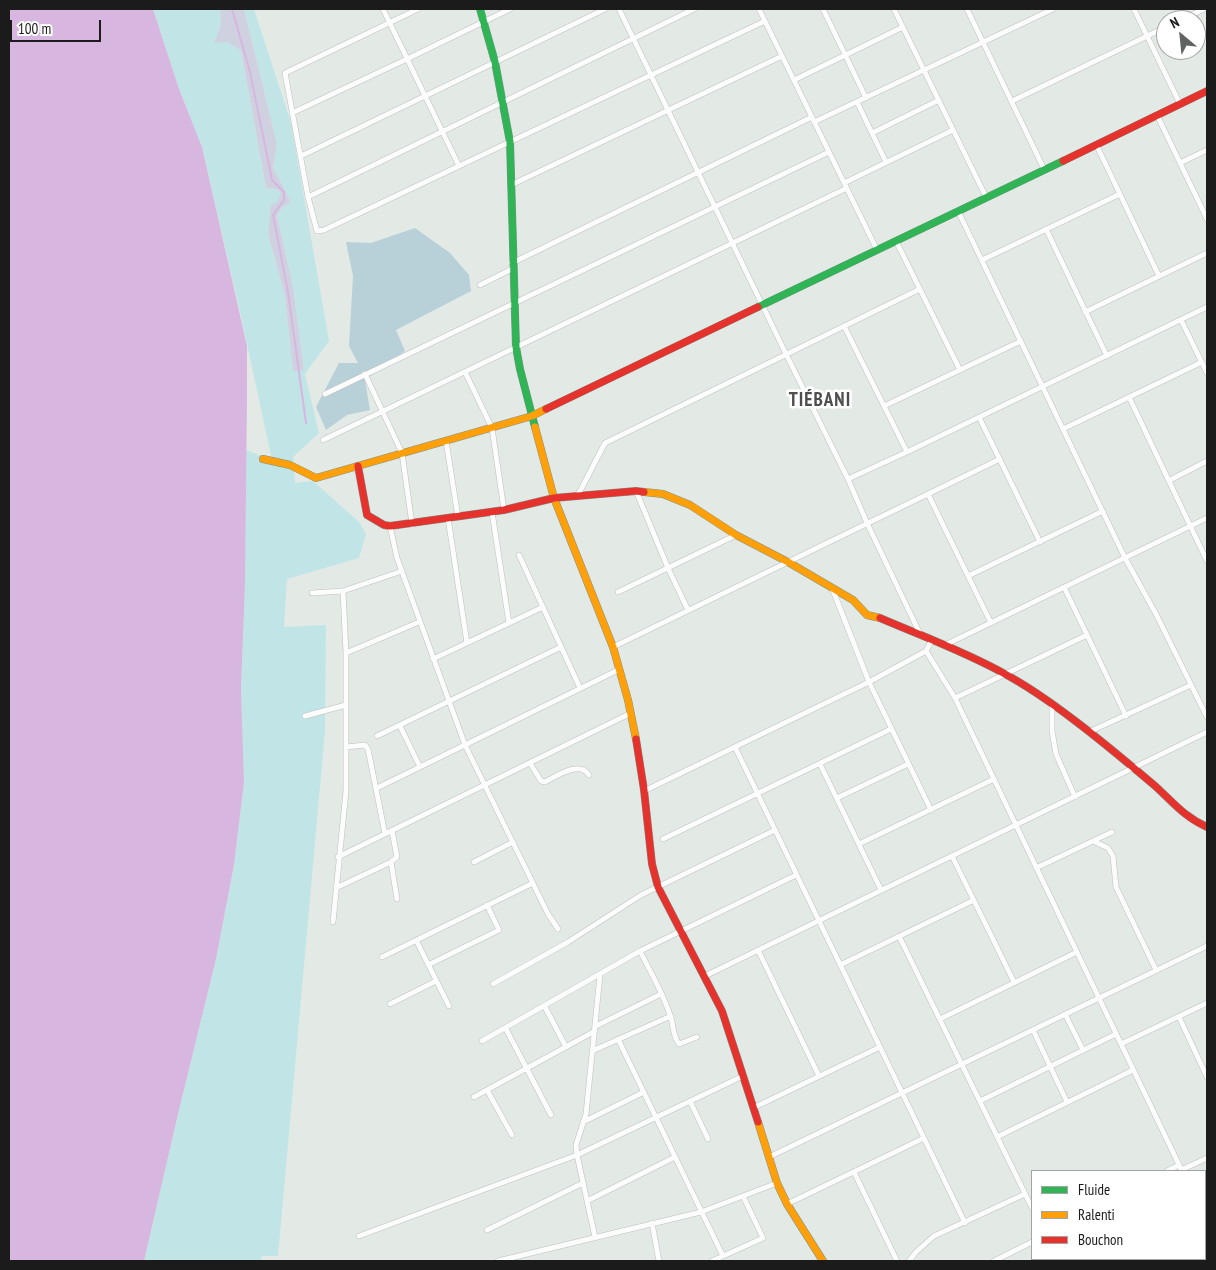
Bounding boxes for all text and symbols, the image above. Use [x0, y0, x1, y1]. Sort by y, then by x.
scale bar [12, 10, 104, 42]
north arrow [1156, 10, 1206, 60]
text: N [1167, 13, 1182, 32]
text: 100 m [18, 19, 51, 38]
district label: TIÉBANI [788, 390, 852, 412]
legend [1031, 1170, 1206, 1260]
text: Fluide [1078, 1180, 1110, 1199]
text: Ralenti [1078, 1205, 1115, 1224]
text: Bouchon [1078, 1230, 1123, 1249]

